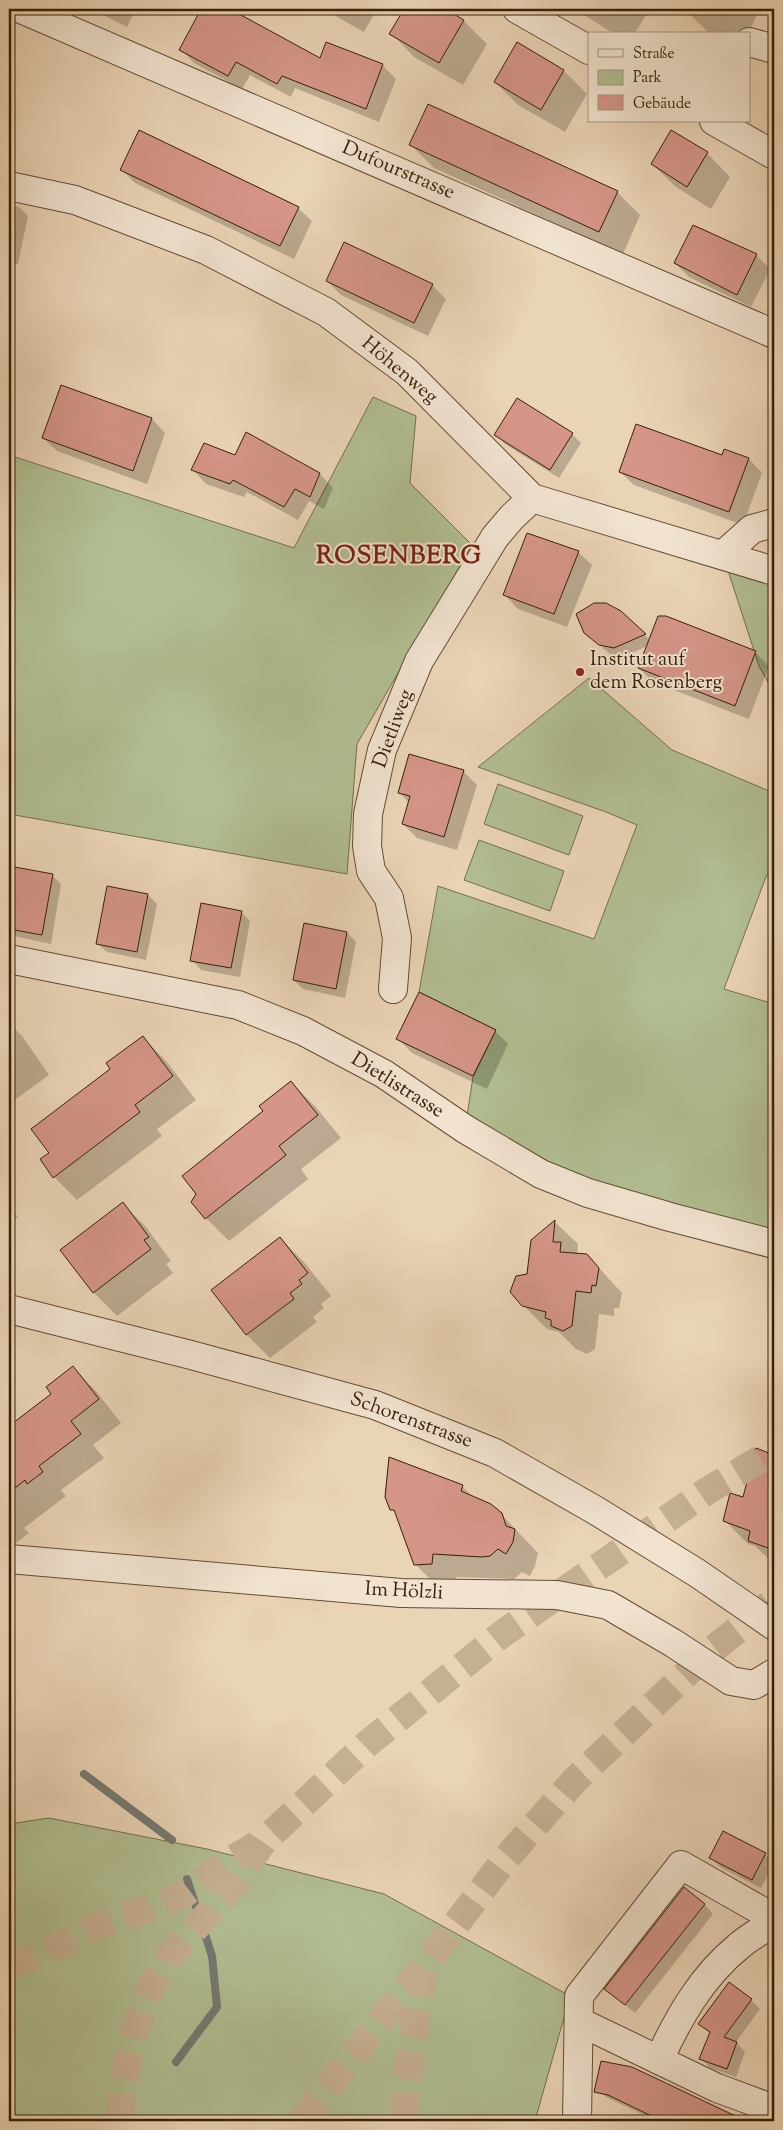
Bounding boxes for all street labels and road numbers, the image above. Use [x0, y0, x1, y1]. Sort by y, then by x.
street label: Dufourstrasse [337, 134, 459, 208]
street label: Höhenweg [354, 330, 444, 412]
street label: Dietliweg [366, 685, 422, 773]
street label: Dietlistrasse [345, 1046, 449, 1126]
street label: Schorenstrasse [346, 1385, 476, 1457]
street label: Im Hölzli [364, 1575, 444, 1609]

